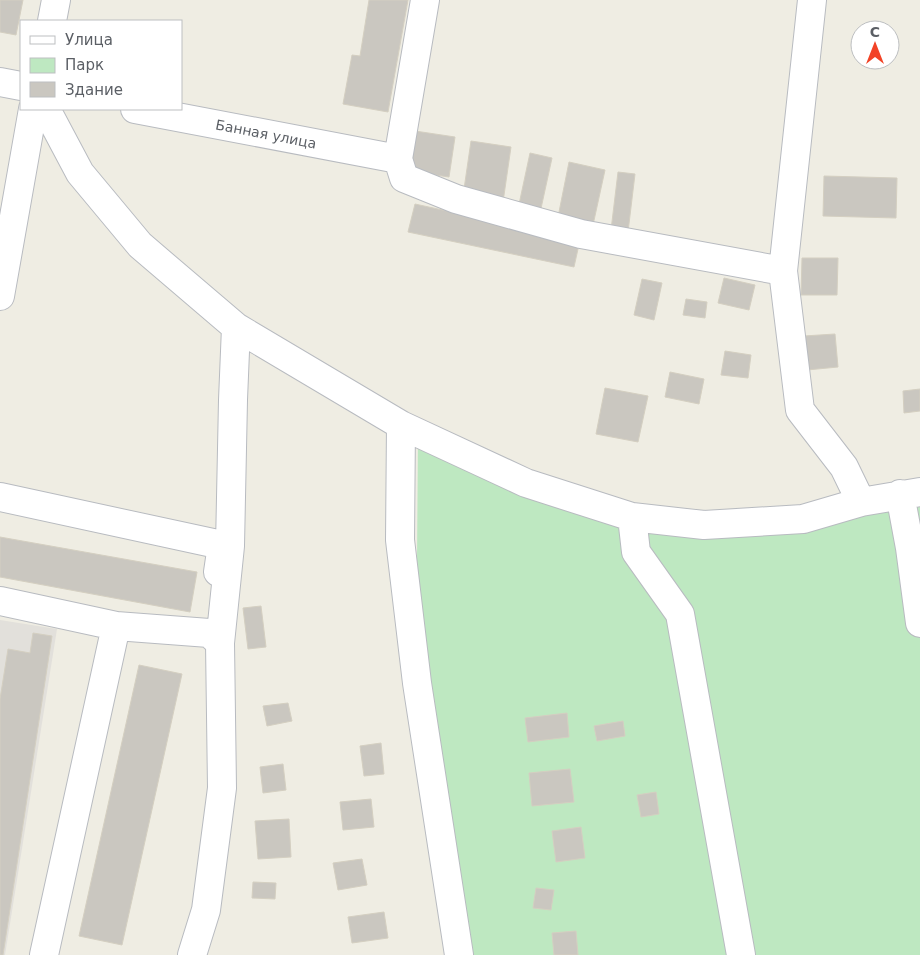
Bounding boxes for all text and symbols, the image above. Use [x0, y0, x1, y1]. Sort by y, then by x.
legend [20, 20, 182, 110]
north arrow [850, 20, 900, 70]
text: С [870, 24, 880, 40]
text: Улица [65, 31, 113, 49]
text: Парк [65, 56, 104, 74]
text: Здание [65, 81, 123, 99]
street label: Банная улица [214, 116, 318, 152]

